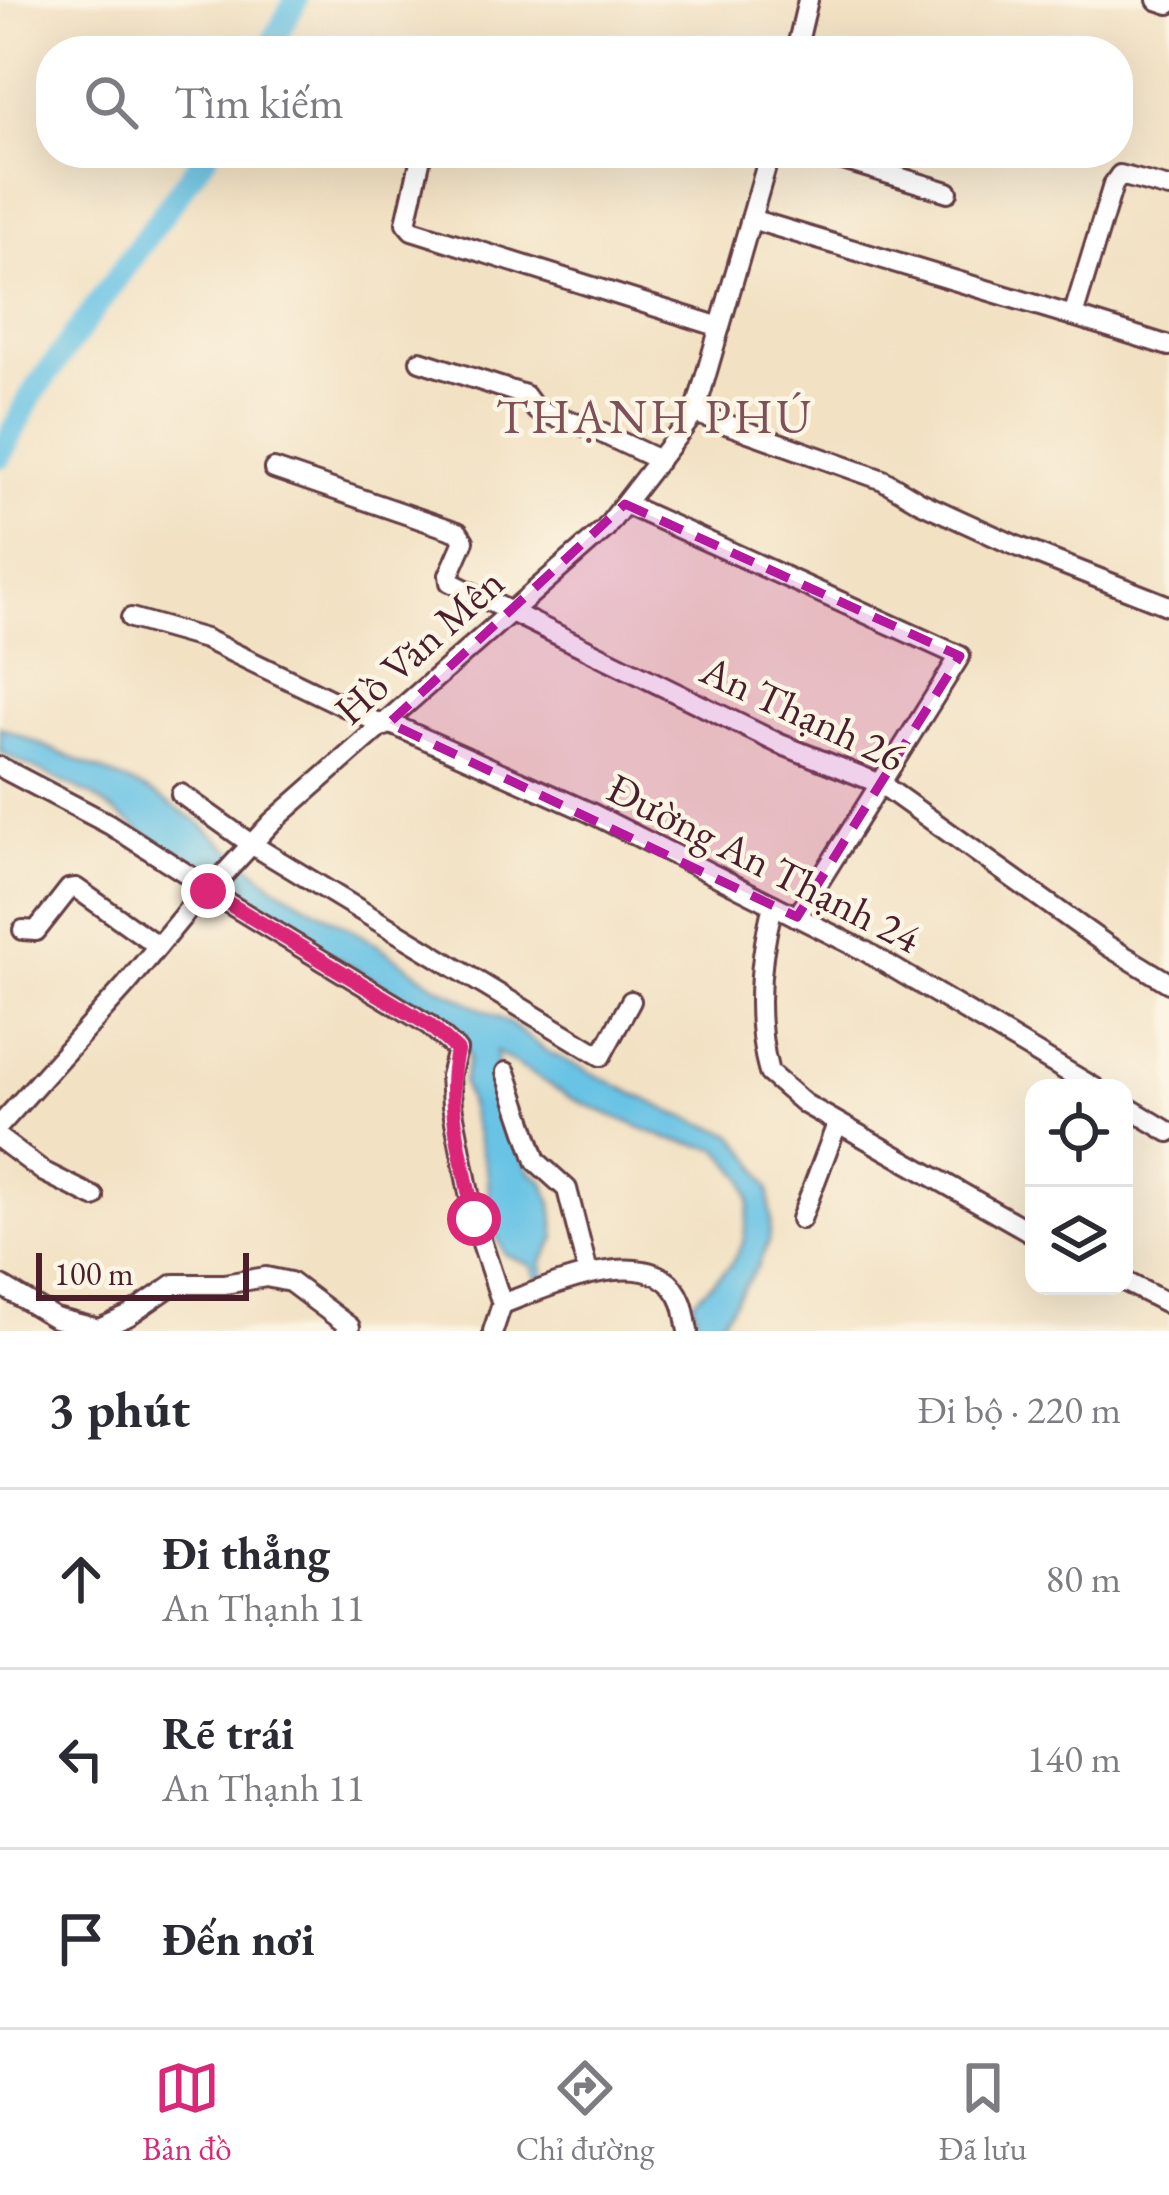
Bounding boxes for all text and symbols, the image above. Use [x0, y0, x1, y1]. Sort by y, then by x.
search box [36, 36, 1133, 168]
icon: search [78, 69, 144, 135]
text: Tìm kiếm [174, 73, 344, 131]
district label: THẠNH PHÚ [496, 385, 814, 447]
street label: Hồ Văn Mên [323, 555, 515, 737]
street label: An Thạnh 26 [691, 641, 914, 784]
street label: Đường An Thạnh 24 [598, 760, 930, 966]
route end [181, 864, 235, 918]
map controls [1025, 1079, 1133, 1295]
button: locate [1025, 1079, 1133, 1187]
button: layers [1025, 1187, 1133, 1295]
route start [447, 1192, 501, 1246]
scale bar [36, 1247, 249, 1300]
text: 100 m [54, 1252, 134, 1295]
text: 3 phút [48, 1376, 190, 1442]
text: Đi bộ · 220 m [917, 1384, 1121, 1435]
text: Đi thẳng [162, 1524, 330, 1582]
icon: ahead [48, 1546, 114, 1612]
text: 80 m [1045, 1553, 1121, 1604]
text: An Thạnh 11 [162, 1582, 365, 1633]
text: Rẽ trái [162, 1704, 294, 1762]
icon: left [48, 1726, 114, 1792]
text: 140 m [1027, 1733, 1121, 1784]
text: An Thạnh 11 [162, 1762, 365, 1813]
icon: arrive [48, 1906, 114, 1972]
text: Đến nơi [162, 1910, 315, 1968]
tab: Bản đồ [142, 2055, 232, 2170]
tab: Chỉ đường [516, 2055, 654, 2170]
tab: Đã lưu [939, 2055, 1027, 2170]

